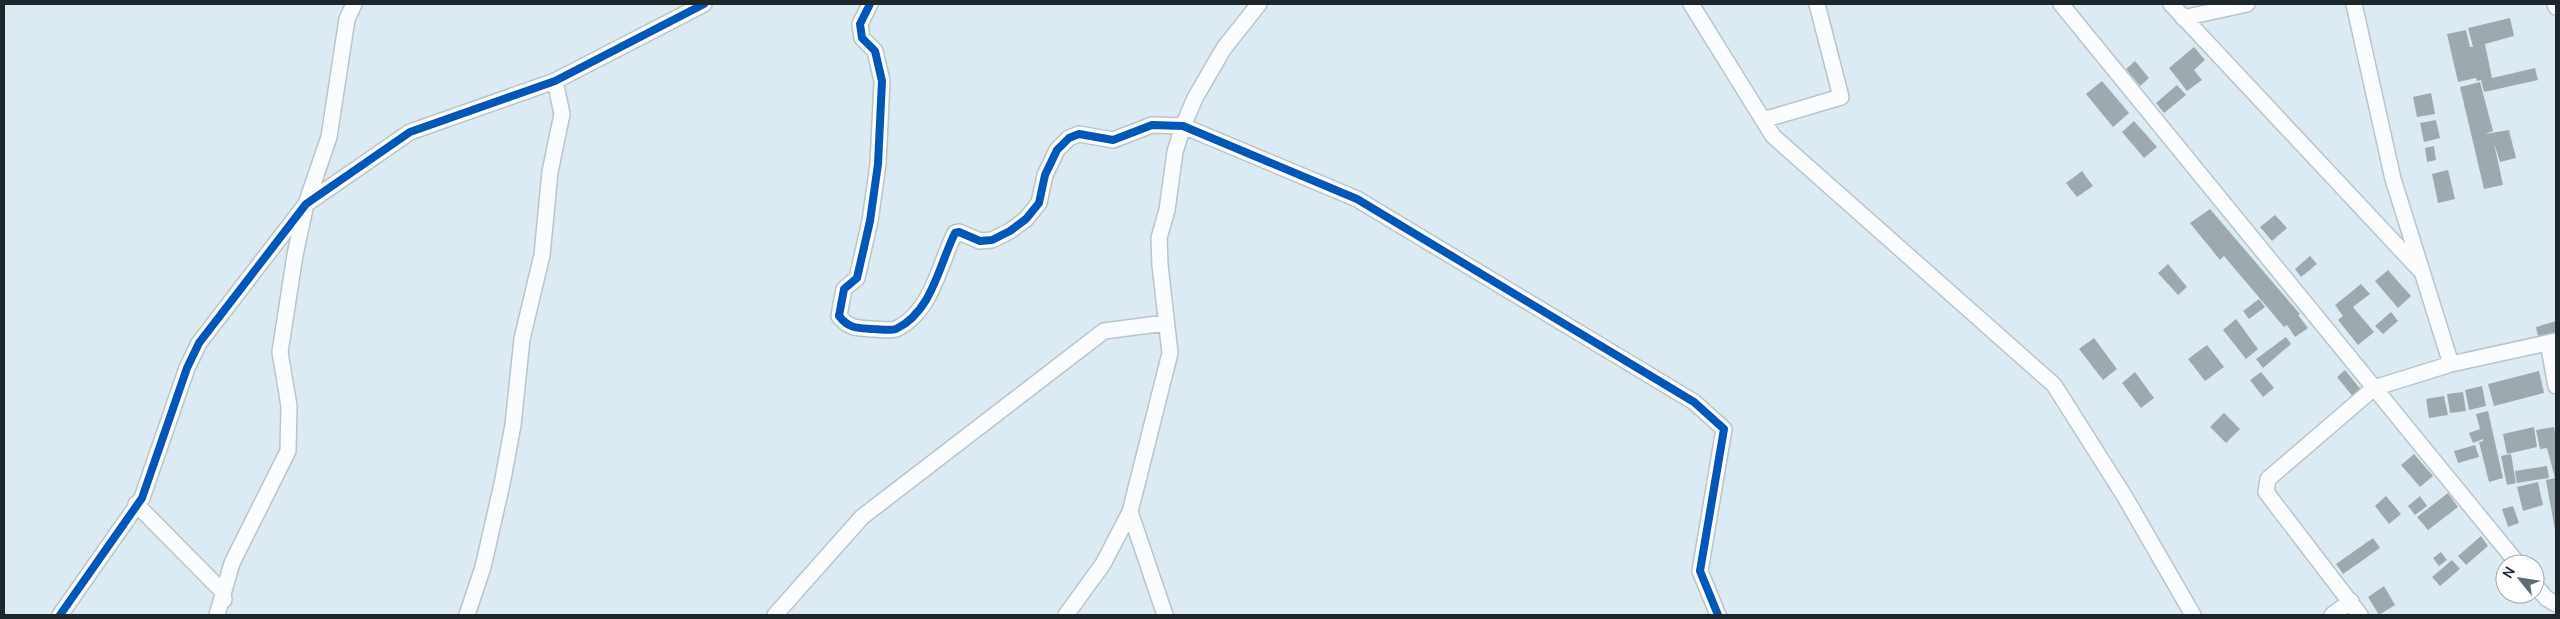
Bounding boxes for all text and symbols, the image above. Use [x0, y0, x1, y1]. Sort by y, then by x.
north arrow [2495, 554, 2545, 604]
text: N [2498, 563, 2519, 581]

